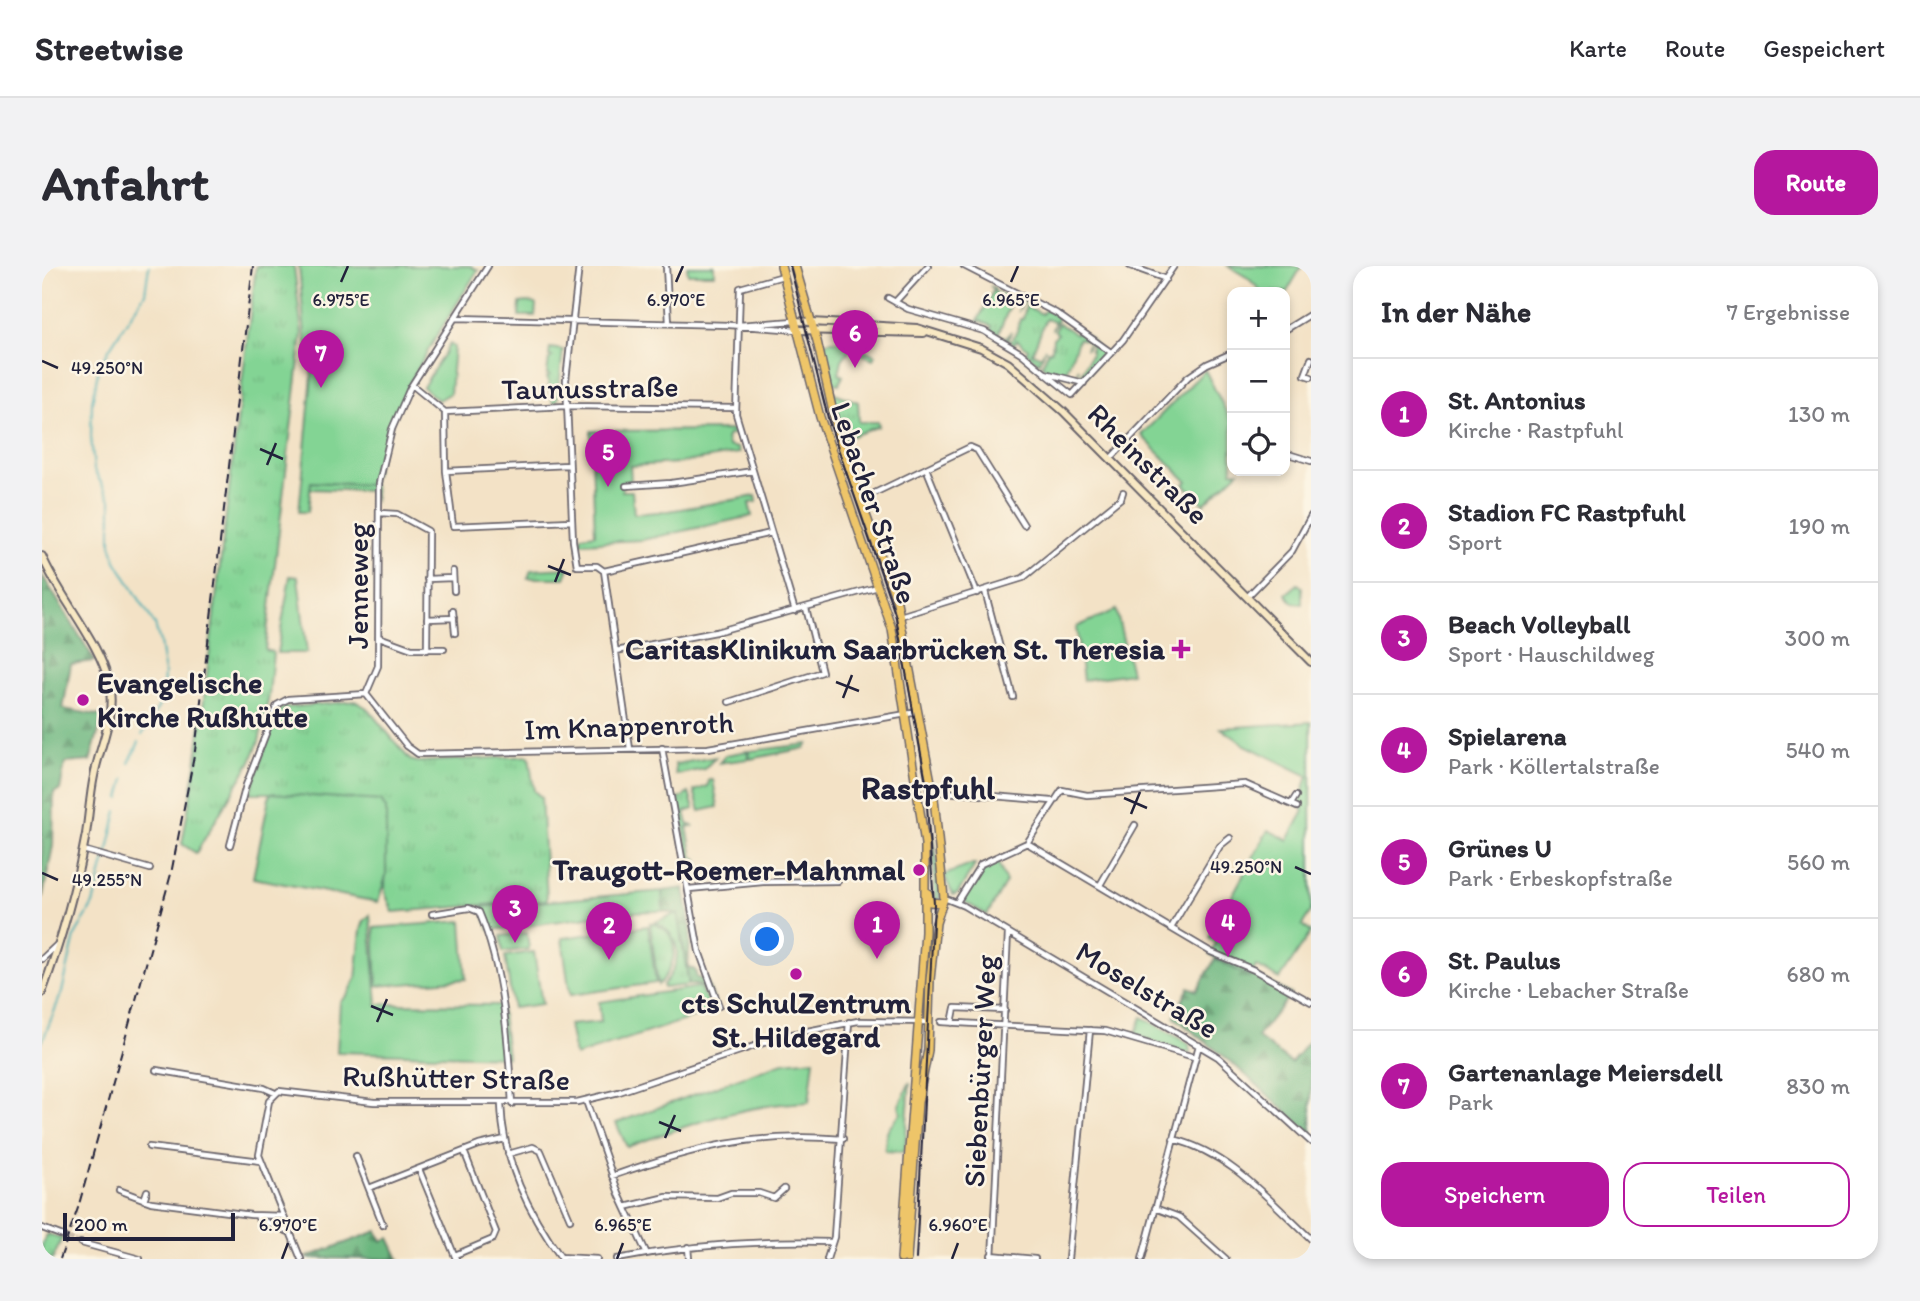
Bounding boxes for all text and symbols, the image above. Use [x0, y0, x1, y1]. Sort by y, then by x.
text: Streetwise [35, 29, 184, 68]
text: Karte [1569, 34, 1627, 63]
text: Route [1665, 34, 1725, 63]
text: Gespeichert [1763, 34, 1885, 63]
button: Route [1754, 150, 1878, 215]
text: Anfahrt [42, 153, 209, 212]
map controls [1227, 287, 1290, 476]
button: + [1227, 287, 1290, 350]
text: 6.975°E [313, 289, 370, 311]
text: 6.970°E [647, 289, 705, 311]
text: 6.965°E [982, 289, 1040, 311]
text: In der Nähe [1381, 293, 1531, 330]
text: 7 Ergebnisse [1726, 298, 1850, 326]
pin: 6 [832, 310, 878, 368]
pin: 7 [298, 330, 344, 388]
button: − [1227, 350, 1290, 413]
text: 49.250°N [71, 357, 143, 379]
street label: Taunusstraße [501, 367, 679, 408]
text: St. Antonius [1448, 384, 1586, 416]
street label: Rheinstraße [1080, 395, 1217, 532]
street label: Lebacher Straße [823, 397, 926, 609]
text: 1 [1399, 400, 1409, 428]
text: 130 m [1788, 400, 1850, 428]
button: locate [1227, 413, 1290, 476]
text: Kirche · Rastpfuhl [1448, 416, 1624, 444]
pin: 5 [585, 429, 631, 487]
text: Stadion FC Rastpfuhl [1448, 496, 1686, 528]
text: 2 [1398, 512, 1410, 540]
text: 190 m [1789, 512, 1850, 540]
street label: Jenneweg [339, 522, 376, 649]
text: Sport [1448, 528, 1502, 556]
text: Beach Volleyball [1448, 608, 1630, 640]
text: 3 [1398, 624, 1410, 652]
text: 300 m [1785, 624, 1850, 652]
place label: CaritasKlinikum Saarbrücken St. Theresia [625, 630, 1165, 667]
marker: CaritasKlinikum Saarbrücken St. Theresia [1171, 639, 1191, 659]
text: Sport · Hauschildweg [1448, 640, 1655, 668]
place label: Evangelische Kirche Rußhütte [97, 664, 308, 735]
marker: Evangelische Kirche Rußhütte [75, 692, 91, 708]
street label: Im Knappenroth [524, 703, 734, 748]
text: Spielarena [1448, 720, 1566, 752]
text: 4 [1397, 736, 1411, 764]
text: 540 m [1785, 736, 1850, 764]
text: Park · Köllertalstraße [1448, 752, 1660, 780]
district label: Rastpfuhl [861, 769, 996, 807]
text: Grünes U [1448, 832, 1552, 864]
text: 5 [1398, 848, 1410, 876]
text: 560 m [1787, 848, 1850, 876]
place label: Traugott-Roemer-Mahnmal [551, 851, 906, 888]
text: 49.250°N [1210, 856, 1282, 878]
marker: Traugott-Roemer-Mahnmal [911, 862, 927, 878]
text: Park · Erbeskopfstraße [1448, 864, 1673, 892]
text: 49.255°N [72, 869, 142, 891]
pin: 3 [492, 885, 538, 943]
pin: 4 [1205, 899, 1251, 957]
pin: 1 [854, 901, 900, 959]
pin: 2 [586, 902, 632, 960]
your location [750, 922, 784, 956]
street label: Moselstraße [1069, 933, 1225, 1046]
text: St. Paulus [1448, 944, 1561, 976]
street label: Siebenbürger Weg [955, 953, 1004, 1188]
text: 6 [1398, 960, 1410, 988]
text: 680 m [1787, 960, 1850, 988]
marker: cts SchulZentrum St. Hildegard [788, 966, 804, 982]
text: Kirche · Lebacher Straße [1448, 976, 1689, 1004]
place label: cts SchulZentrum St. Hildegard [681, 984, 912, 1055]
text: Gartenanlage Meiersdell [1448, 1056, 1723, 1088]
street label: Rußhütter Straße [342, 1057, 570, 1098]
text: 7 [1398, 1072, 1410, 1100]
text: 830 m [1786, 1072, 1850, 1100]
text: Park [1448, 1088, 1493, 1116]
button: Speichern [1381, 1162, 1609, 1227]
button: Teilen [1623, 1162, 1850, 1227]
scale bar [63, 1210, 234, 1242]
text: 200 m [74, 1213, 128, 1236]
text: 6.970°E [259, 1214, 317, 1236]
text: 6.965°E [594, 1214, 652, 1236]
text: 6.960°E [928, 1214, 988, 1236]

